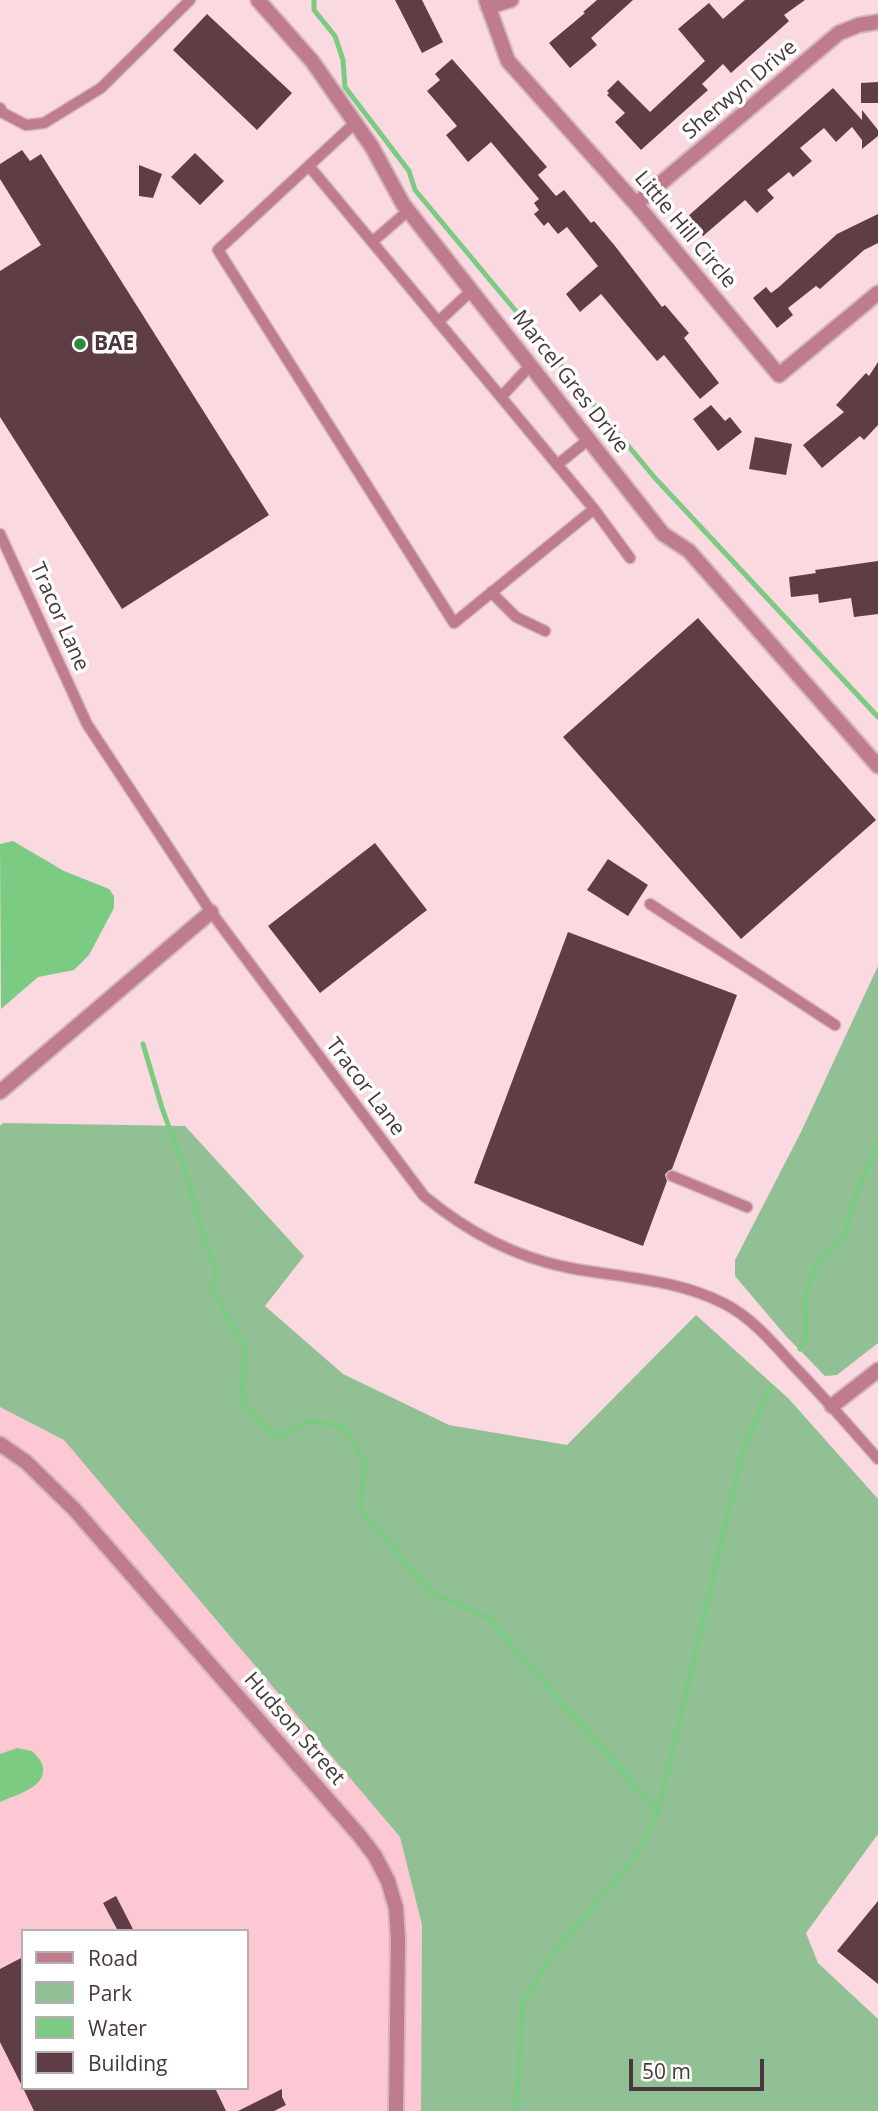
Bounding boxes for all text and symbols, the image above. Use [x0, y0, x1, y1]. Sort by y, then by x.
street label: Sherwyn Drive [678, 35, 802, 145]
street label: Little Hill Circle [629, 166, 741, 294]
street label: Marcel Gres Drive [506, 306, 634, 458]
place label: BAE [94, 331, 134, 357]
marker: BAE [72, 336, 88, 352]
street label: Tracor Lane [24, 559, 94, 675]
street label: Tracor Lane [320, 1033, 410, 1141]
street label: Hudson Street [238, 1668, 350, 1790]
legend [21, 1929, 248, 2090]
text: Road [88, 1944, 138, 1972]
text: Park [88, 1979, 132, 2007]
text: Water [88, 2014, 147, 2042]
scale bar [633, 2044, 768, 2088]
text: Building [88, 2049, 167, 2077]
text: 50 m [642, 2057, 691, 2085]

